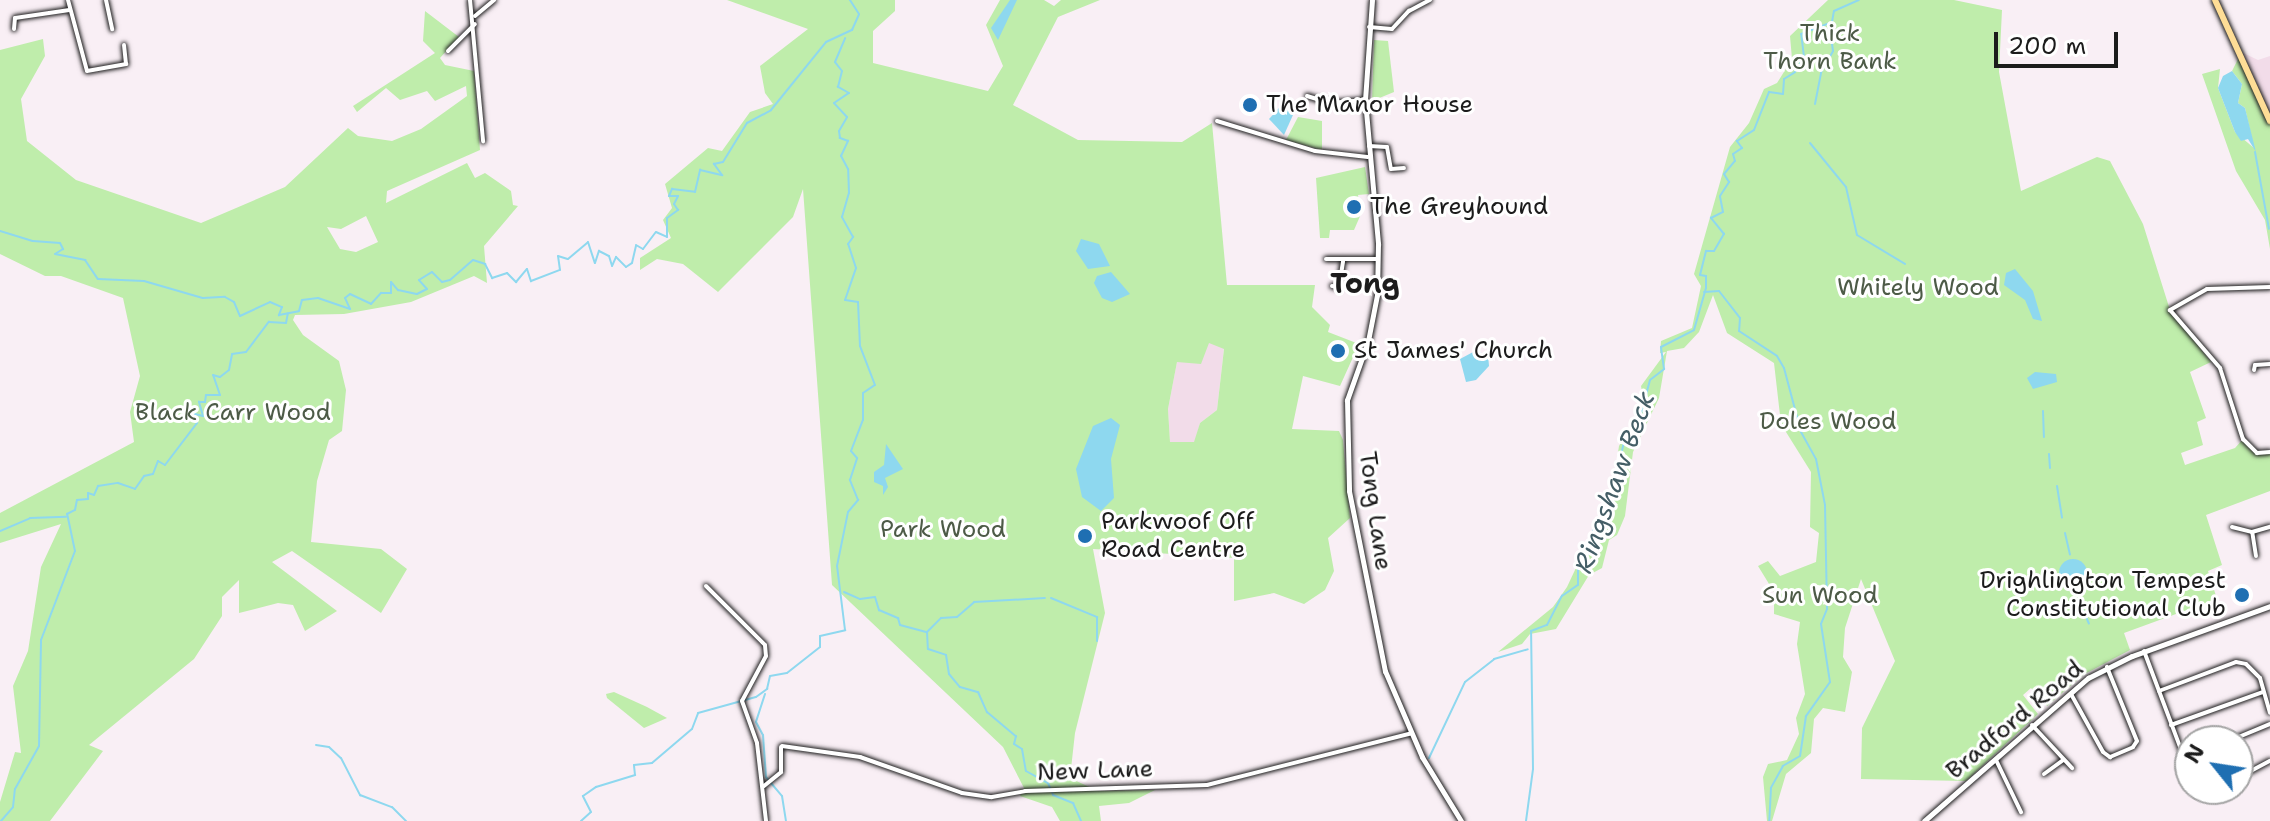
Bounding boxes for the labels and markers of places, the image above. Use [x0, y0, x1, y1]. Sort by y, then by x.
place label: The Manor House [1266, 91, 1473, 119]
marker: The Manor House [1241, 96, 1259, 114]
place label: The Greyhound [1370, 193, 1548, 221]
marker: The Greyhound [1345, 198, 1363, 216]
place label: St James' Church [1354, 337, 1553, 365]
marker: St James' Church [1329, 342, 1347, 360]
place label: Parkwoof Off Road Centre [1101, 508, 1254, 564]
marker: Parkwoof Off Road Centre [1076, 527, 1094, 545]
place label: Drighlington Tempest Constitutional Club [1980, 567, 2226, 623]
marker: Drighlington Tempest Constitutional Club [2233, 586, 2251, 604]

